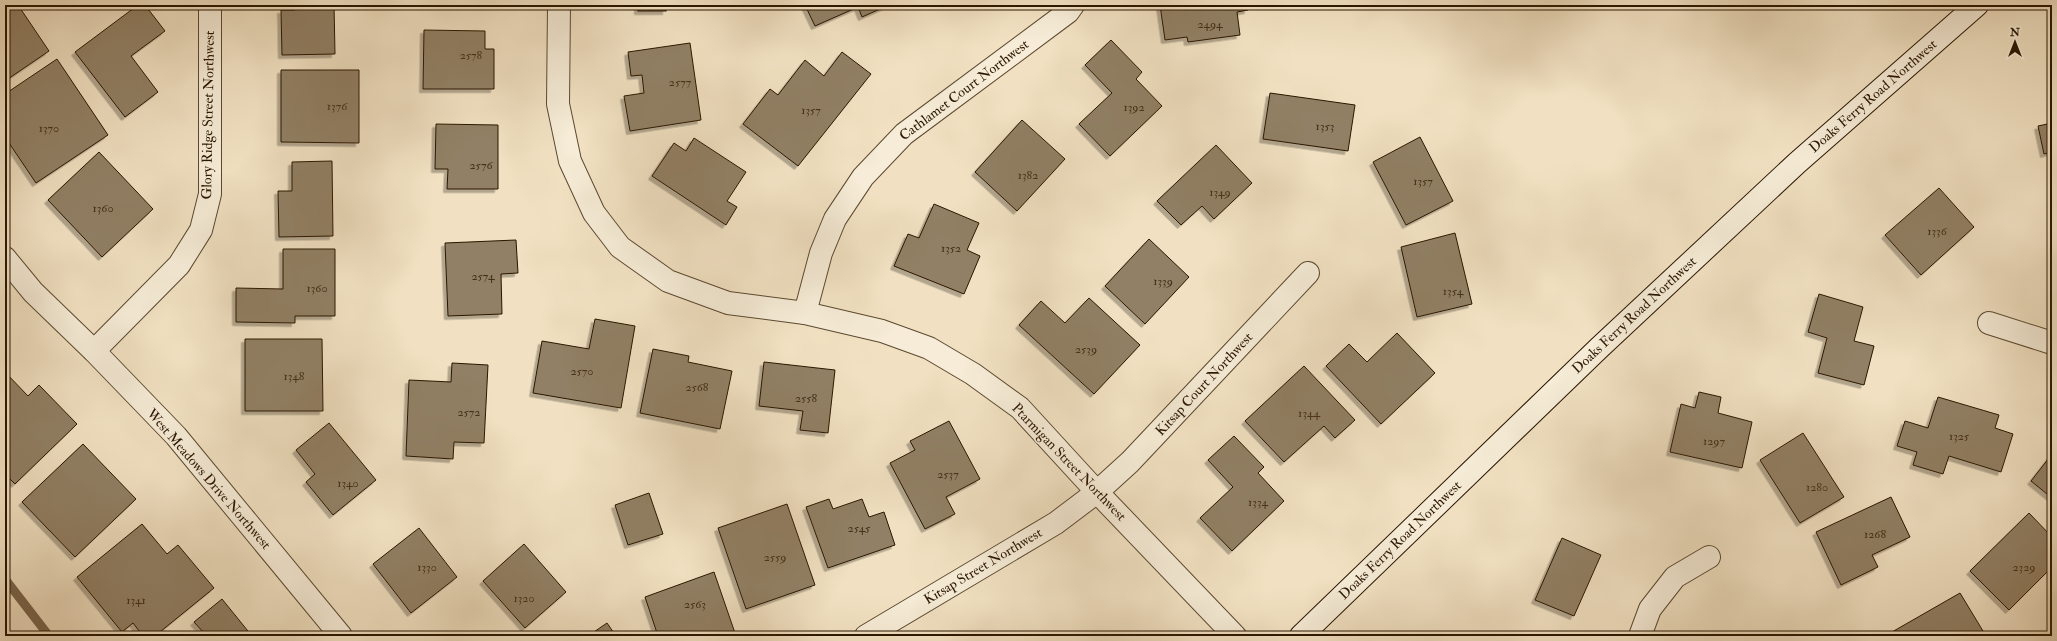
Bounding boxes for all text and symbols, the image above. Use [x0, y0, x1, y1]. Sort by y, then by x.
house number: 2494 [1197, 17, 1223, 32]
north arrow [1995, 22, 2035, 62]
text: N [2009, 26, 2021, 39]
street label: Glory Ridge Street Northwest [198, 30, 219, 200]
street label: Cathlamet Court Northwest [896, 35, 1033, 144]
street label: Doaks Ferry Road Northwest [1806, 36, 1941, 157]
house number: 2578 [460, 48, 483, 63]
house number: 2577 [669, 75, 692, 90]
house number: 1376 [327, 99, 348, 114]
house number: 1392 [1123, 100, 1145, 115]
house number: 1357 [801, 103, 821, 118]
house number: 1353 [1316, 119, 1334, 134]
house number: 1370 [39, 121, 59, 136]
house number: 2576 [470, 158, 493, 173]
house number: 1382 [1018, 168, 1038, 183]
house number: 1357 [1413, 174, 1433, 189]
house number: 1349 [1209, 185, 1231, 200]
house number: 1360 [92, 201, 114, 216]
house number: 1336 [1927, 224, 1948, 239]
house number: 1352 [941, 241, 961, 256]
street label: Doaks Ferry Road Northwest [1568, 253, 1701, 378]
house number: 2574 [472, 269, 495, 284]
house number: 1339 [1153, 274, 1173, 289]
house number: 1360 [306, 281, 328, 296]
house number: 1354 [1443, 284, 1464, 299]
street label: Kitsap Court Northwest [1152, 328, 1257, 440]
house number: 2539 [1075, 342, 1097, 357]
house number: 2570 [571, 364, 593, 379]
house number: 1348 [284, 369, 305, 384]
house number: 2568 [686, 380, 709, 395]
house number: 2558 [795, 391, 817, 406]
street label: Ptarmigan Street Northwest [1008, 400, 1130, 525]
street label: West Meadows Drive Northwest [143, 405, 275, 553]
house number: 2572 [458, 405, 480, 420]
house number: 1344 [1298, 406, 1320, 421]
house number: 1325 [1949, 429, 1970, 444]
house number: 1297 [1703, 434, 1725, 449]
house number: 2537 [937, 467, 959, 482]
house number: 1340 [337, 476, 359, 491]
street label: Doaks Ferry Road Northwest [1335, 477, 1466, 604]
house number: 1280 [1806, 480, 1828, 495]
house number: 1334 [1248, 495, 1268, 510]
house number: 2545 [848, 521, 871, 536]
street label: Kitsap Street Northwest [921, 524, 1046, 609]
house number: 1268 [1864, 527, 1886, 542]
house number: 2559 [764, 550, 786, 565]
house number: 1330 [417, 560, 437, 575]
house number: 2329 [2013, 560, 2035, 575]
house number: 1320 [513, 591, 535, 606]
house number: 1341 [126, 593, 146, 608]
house number: 2563 [684, 597, 706, 612]

